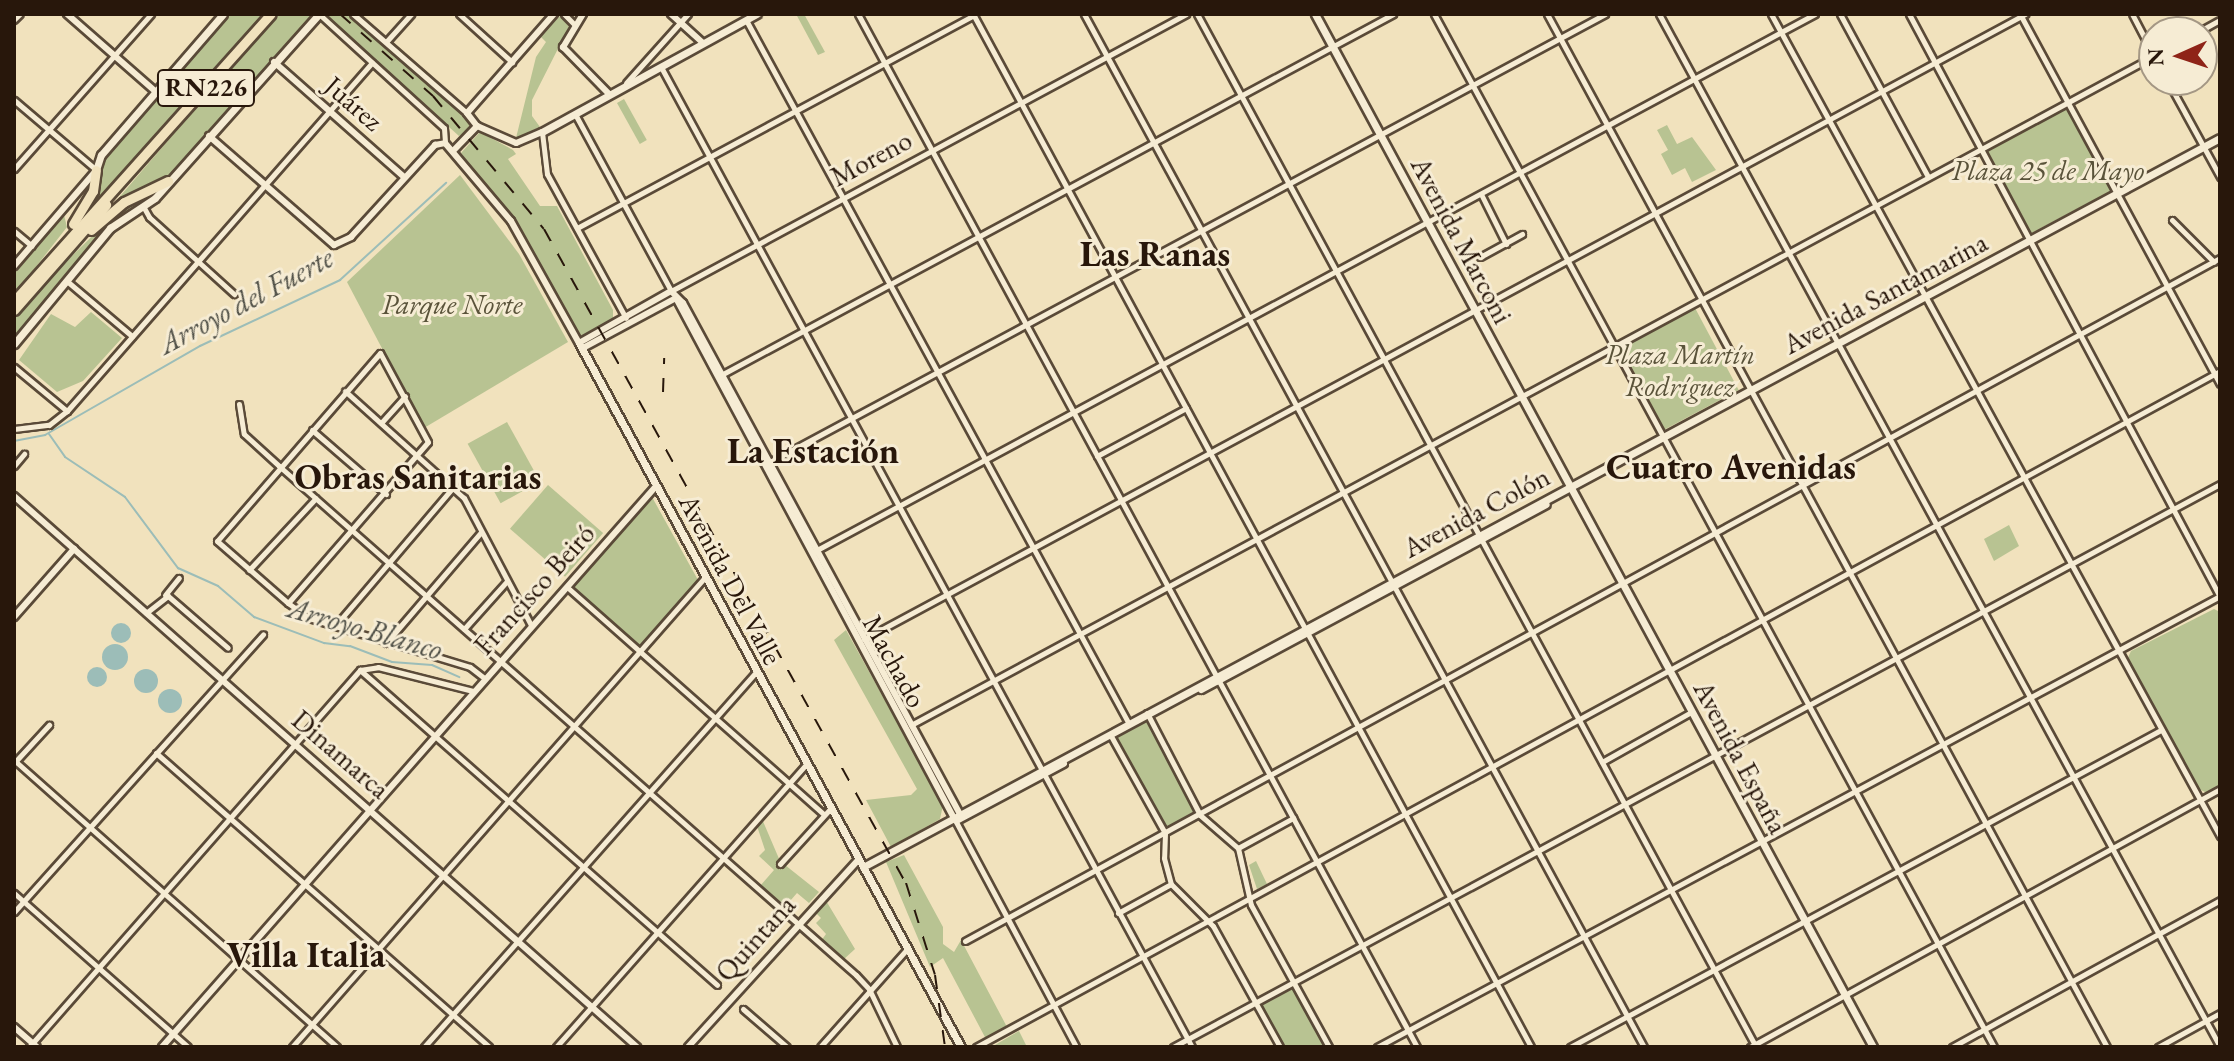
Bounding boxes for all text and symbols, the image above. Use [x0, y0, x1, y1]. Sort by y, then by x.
north arrow [2138, 16, 2218, 96]
text: N [2141, 48, 2170, 67]
road number: RN226 [156, 66, 256, 110]
street label: Juárez [318, 69, 390, 137]
street label: Moreno [825, 123, 917, 193]
street label: Avenida Marconi [1404, 151, 1520, 329]
park label: Plaza 25 de Mayo [1952, 153, 2144, 187]
street label: Avenida Santamarina [1777, 225, 1993, 361]
district label: Las Ranas [1080, 232, 1230, 276]
water label: Arroyo del Fuerte [152, 240, 340, 362]
park label: Parque Norte [381, 287, 523, 321]
park label: Plaza Martín Rodríguez [1605, 337, 1755, 403]
district label: La Estación [727, 429, 899, 473]
district label: Cuatro Avenidas [1606, 445, 1856, 489]
district label: Obras Sanitarias [294, 455, 542, 499]
street label: Avenida Colón [1397, 459, 1555, 565]
street label: Avenida Del Valle [672, 488, 790, 670]
street label: Francisco Beiró [466, 517, 602, 661]
water label: Arroyo Blanco [284, 590, 446, 668]
street label: Machado [856, 609, 934, 713]
street label: Avenida España [1687, 675, 1795, 839]
street label: Dinamarca [285, 702, 397, 806]
street label: Quintana [708, 888, 802, 988]
district label: Villa Italia [227, 933, 385, 977]

